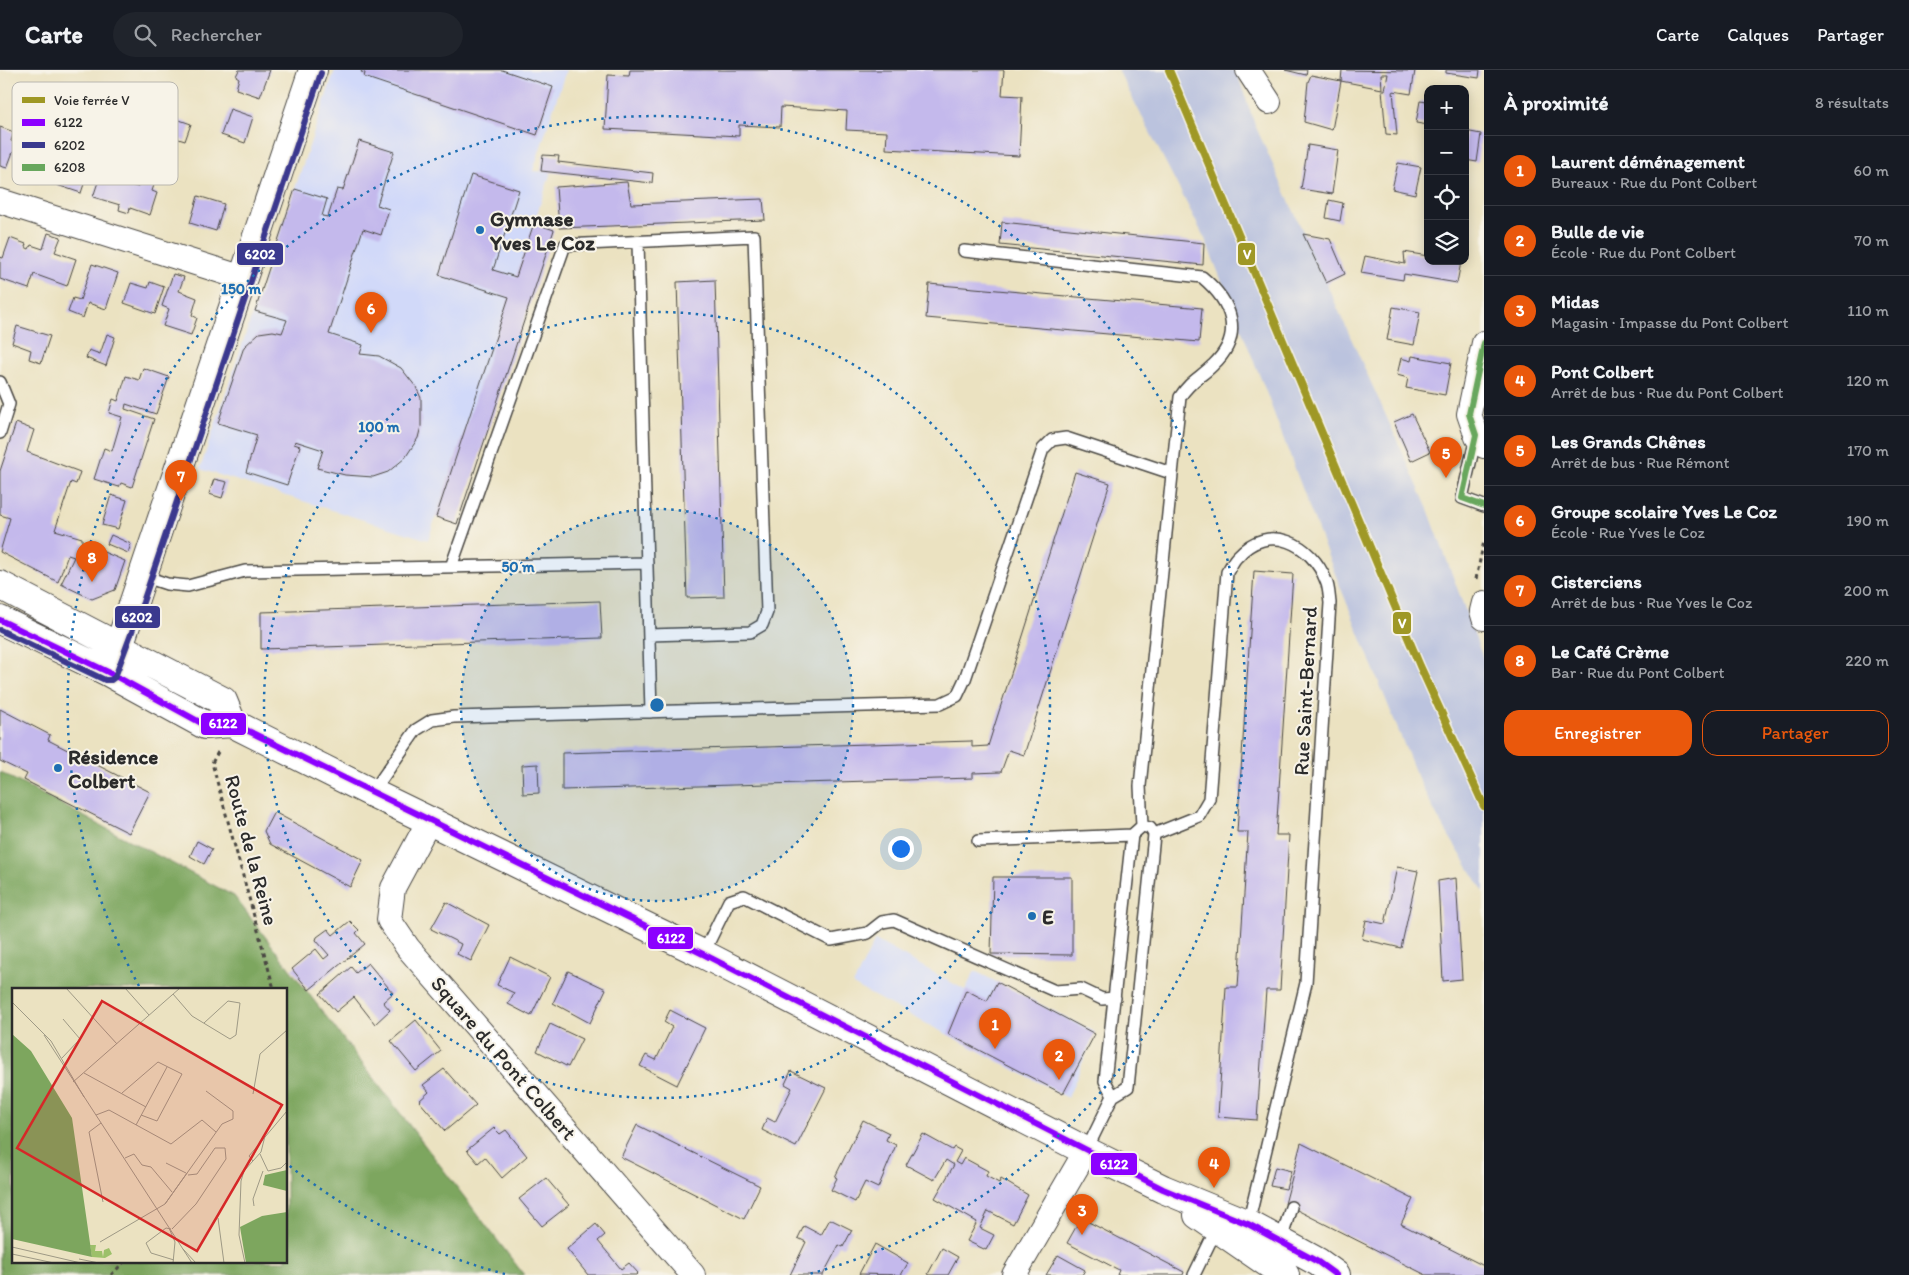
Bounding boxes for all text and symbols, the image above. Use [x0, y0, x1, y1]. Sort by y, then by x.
search box [113, 12, 463, 57]
text: Carte [25, 20, 83, 49]
icon: search [131, 21, 159, 49]
text: Rechercher [171, 23, 262, 46]
text: Carte [1656, 24, 1699, 46]
text: Calques [1727, 24, 1789, 46]
text: Partager [1817, 24, 1884, 46]
legend [12, 82, 178, 185]
map controls [1424, 85, 1469, 265]
button: + [1424, 85, 1469, 130]
text: À proximité [1504, 90, 1609, 115]
text: Voie ferrée V [54, 92, 130, 109]
text: 8 résultats [1815, 93, 1889, 112]
text: 6122 [54, 114, 83, 131]
button: − [1424, 130, 1469, 175]
text: 6202 [54, 137, 85, 154]
text: Laurent déménagement [1551, 150, 1745, 173]
text: 6208 [54, 159, 85, 176]
text: 1 [1516, 161, 1524, 180]
text: 60 m [1854, 161, 1889, 180]
text: Bureaux · Rue du Pont Colbert [1551, 173, 1757, 192]
button: locate [1424, 175, 1469, 220]
place label: Gymnase Yves Le Coz [489, 206, 595, 255]
button: layers [1424, 220, 1469, 265]
text: Bulle de vie [1551, 220, 1644, 243]
marker: Gymnase Yves Le Coz [474, 224, 486, 236]
text: 2 [1516, 231, 1524, 250]
text: 70 m [1854, 231, 1889, 250]
line badge: 6202 [236, 242, 284, 266]
line badge: V [1237, 242, 1256, 266]
text: École · Rue du Pont Colbert [1551, 243, 1736, 262]
text: 6202 [245, 246, 276, 263]
text: V [1243, 246, 1252, 263]
text: 150 m [221, 280, 261, 298]
text: Midas [1551, 290, 1599, 313]
pin: 6 [355, 292, 387, 333]
text: 3 [1516, 301, 1524, 320]
text: 110 m [1847, 301, 1889, 320]
text: Magasin · Impasse du Pont Colbert [1551, 313, 1788, 332]
text: Pont Colbert [1551, 360, 1654, 383]
text: 4 [1515, 371, 1525, 390]
text: 120 m [1846, 371, 1889, 390]
text: Arrêt de bus · Rue du Pont Colbert [1551, 383, 1784, 402]
text: 100 m [358, 418, 400, 436]
text: Les Grands Chênes [1551, 430, 1706, 453]
pin: 5 [1430, 437, 1462, 478]
text: 5 [1516, 441, 1524, 460]
text: 170 m [1847, 441, 1889, 460]
text: Arrêt de bus · Rue Rémont [1551, 453, 1730, 472]
pin: 7 [165, 460, 197, 501]
text: Groupe scolaire Yves Le Coz [1551, 500, 1777, 523]
text: 6 [1516, 511, 1524, 530]
text: 190 m [1846, 511, 1889, 530]
text: École · Rue Yves le Coz [1551, 523, 1705, 542]
pin: 8 [76, 541, 108, 582]
text: 50 m [501, 558, 535, 576]
text: Cisterciens [1551, 570, 1642, 593]
text: 7 [1516, 581, 1524, 600]
text: 200 m [1844, 581, 1889, 600]
text: Arrêt de bus · Rue Yves le Coz [1551, 593, 1752, 612]
line badge: 6202 [114, 605, 161, 629]
street label: Rue Saint-Bernard [1288, 605, 1322, 776]
text: 6202 [122, 609, 153, 626]
line badge: V [1392, 611, 1412, 635]
text: V [1398, 615, 1407, 632]
text: Le Café Crème [1551, 640, 1669, 663]
text: 8 [1516, 651, 1524, 670]
text: 220 m [1845, 651, 1889, 670]
text: Bar · Rue du Pont Colbert [1551, 663, 1724, 682]
centre of rings [648, 696, 666, 714]
button: Enregistrer [1504, 710, 1692, 756]
button: Partager [1702, 710, 1889, 756]
line badge: 6122 [200, 712, 247, 736]
text: 6122 [209, 715, 238, 732]
place label: Résidence Colbert [68, 744, 158, 793]
marker: Résidence Colbert [52, 762, 64, 774]
street label: Route de la Reine [220, 772, 284, 928]
your location [888, 836, 914, 862]
place label: E [1042, 904, 1054, 929]
marker: E [1026, 910, 1038, 922]
line badge: 6122 [647, 926, 694, 950]
text: 6122 [657, 930, 686, 947]
street label: Square du Pont Colbert [426, 971, 582, 1145]
inset map [12, 988, 288, 1262]
pin: 1 [979, 1008, 1011, 1049]
pin: 2 [1043, 1039, 1075, 1080]
pin: 4 [1198, 1147, 1230, 1188]
line badge: 6122 [1090, 1152, 1138, 1176]
text: 6122 [1100, 1156, 1129, 1173]
pin: 3 [1066, 1194, 1098, 1235]

